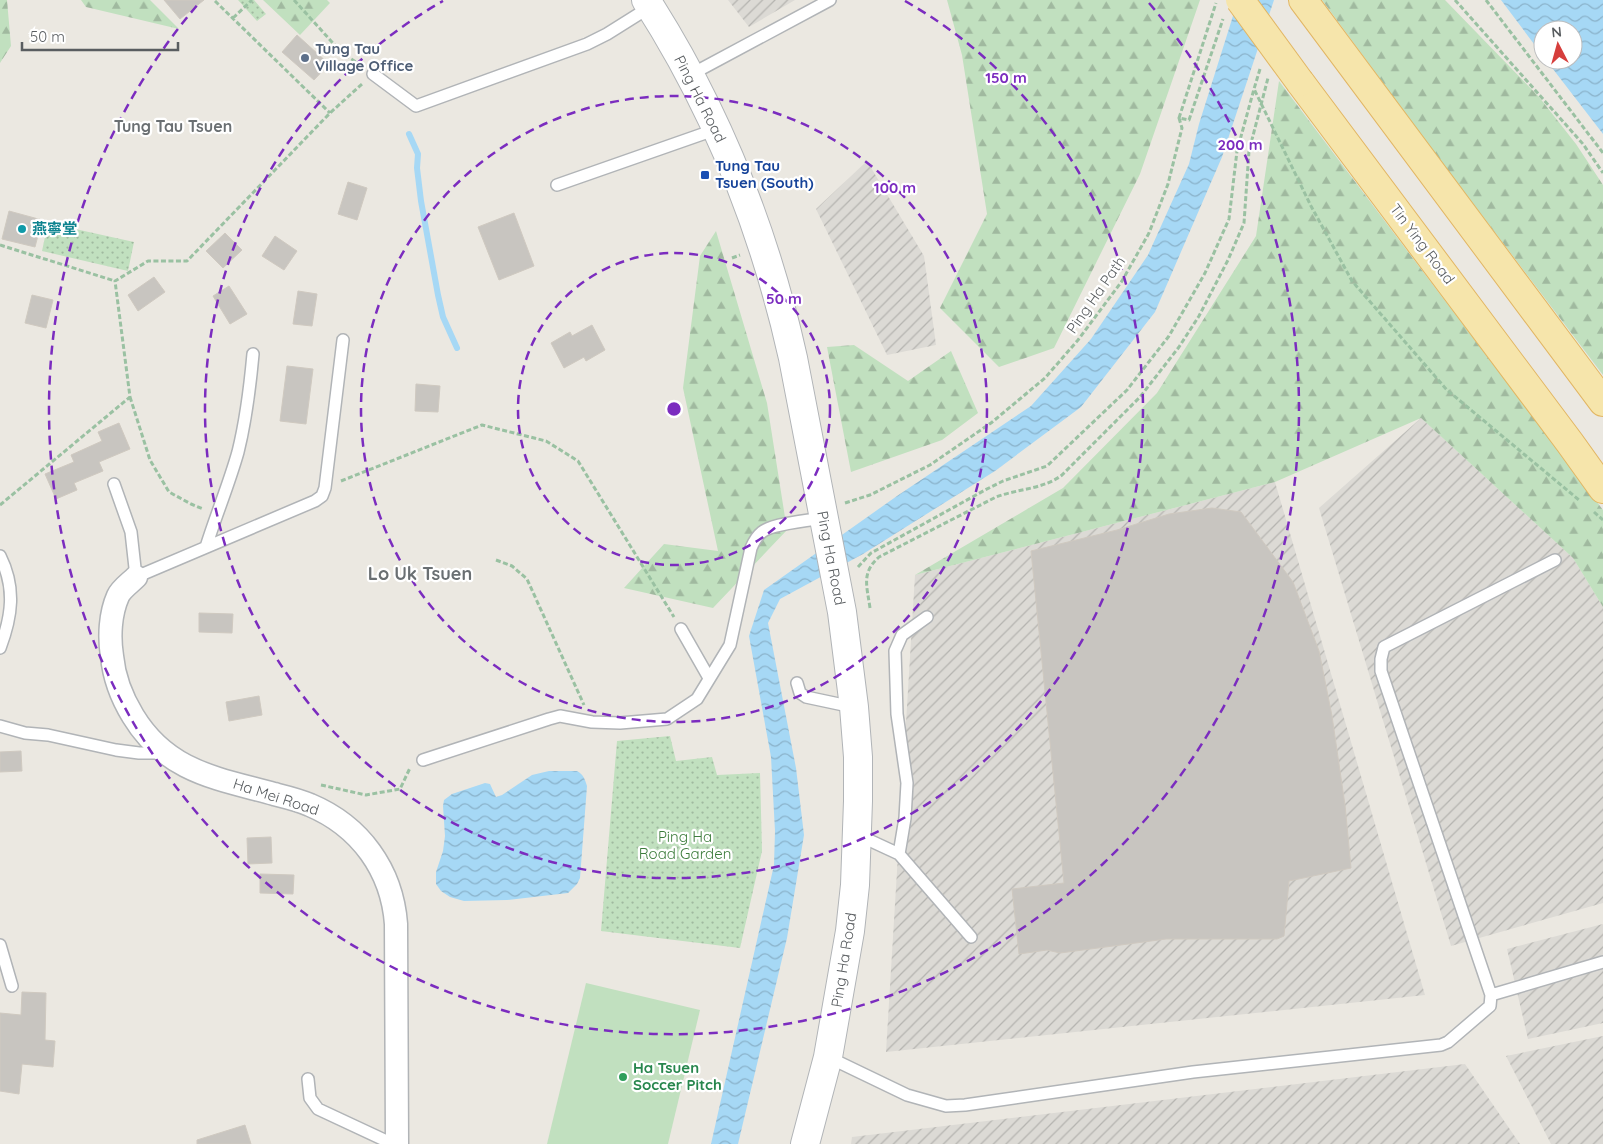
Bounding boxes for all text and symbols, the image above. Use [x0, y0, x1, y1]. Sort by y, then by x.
scale bar [22, 20, 179, 52]
north arrow [1533, 20, 1583, 70]
text: N [1551, 23, 1563, 42]
text: 50 m [30, 27, 65, 46]
place label: Tung Tau Village Office [315, 39, 413, 75]
marker: Tung Tau Village Office [299, 52, 311, 64]
street label: Ping Ha Road [670, 52, 731, 146]
text: 150 m [985, 68, 1027, 87]
district label: Tung Tau Tsuen [114, 116, 232, 136]
text: 200 m [1218, 135, 1263, 154]
place label: Tung Tau Tsuen (South) [715, 156, 814, 192]
marker: Tung Tau Tsuen (South) [699, 169, 711, 181]
text: 100 m [874, 178, 916, 197]
street label: Tin Ying Road [1386, 200, 1459, 288]
place label: 燕寧堂 [32, 219, 77, 238]
marker: 燕寧堂 [16, 223, 28, 235]
street label: Ping Ha Path [1062, 252, 1129, 337]
text: 50 m [766, 289, 802, 308]
centre of rings [665, 400, 683, 418]
street label: Ping Ha Road [813, 509, 850, 607]
district label: Lo Uk Tsuen [368, 562, 472, 585]
street label: Ha Mei Road [231, 774, 322, 819]
park label: Ping Ha Road Garden [639, 827, 731, 863]
street label: Ping Ha Road [827, 911, 860, 1009]
place label: Ha Tsuen Soccer Pitch [633, 1058, 722, 1094]
marker: Ha Tsuen Soccer Pitch [617, 1071, 629, 1083]

